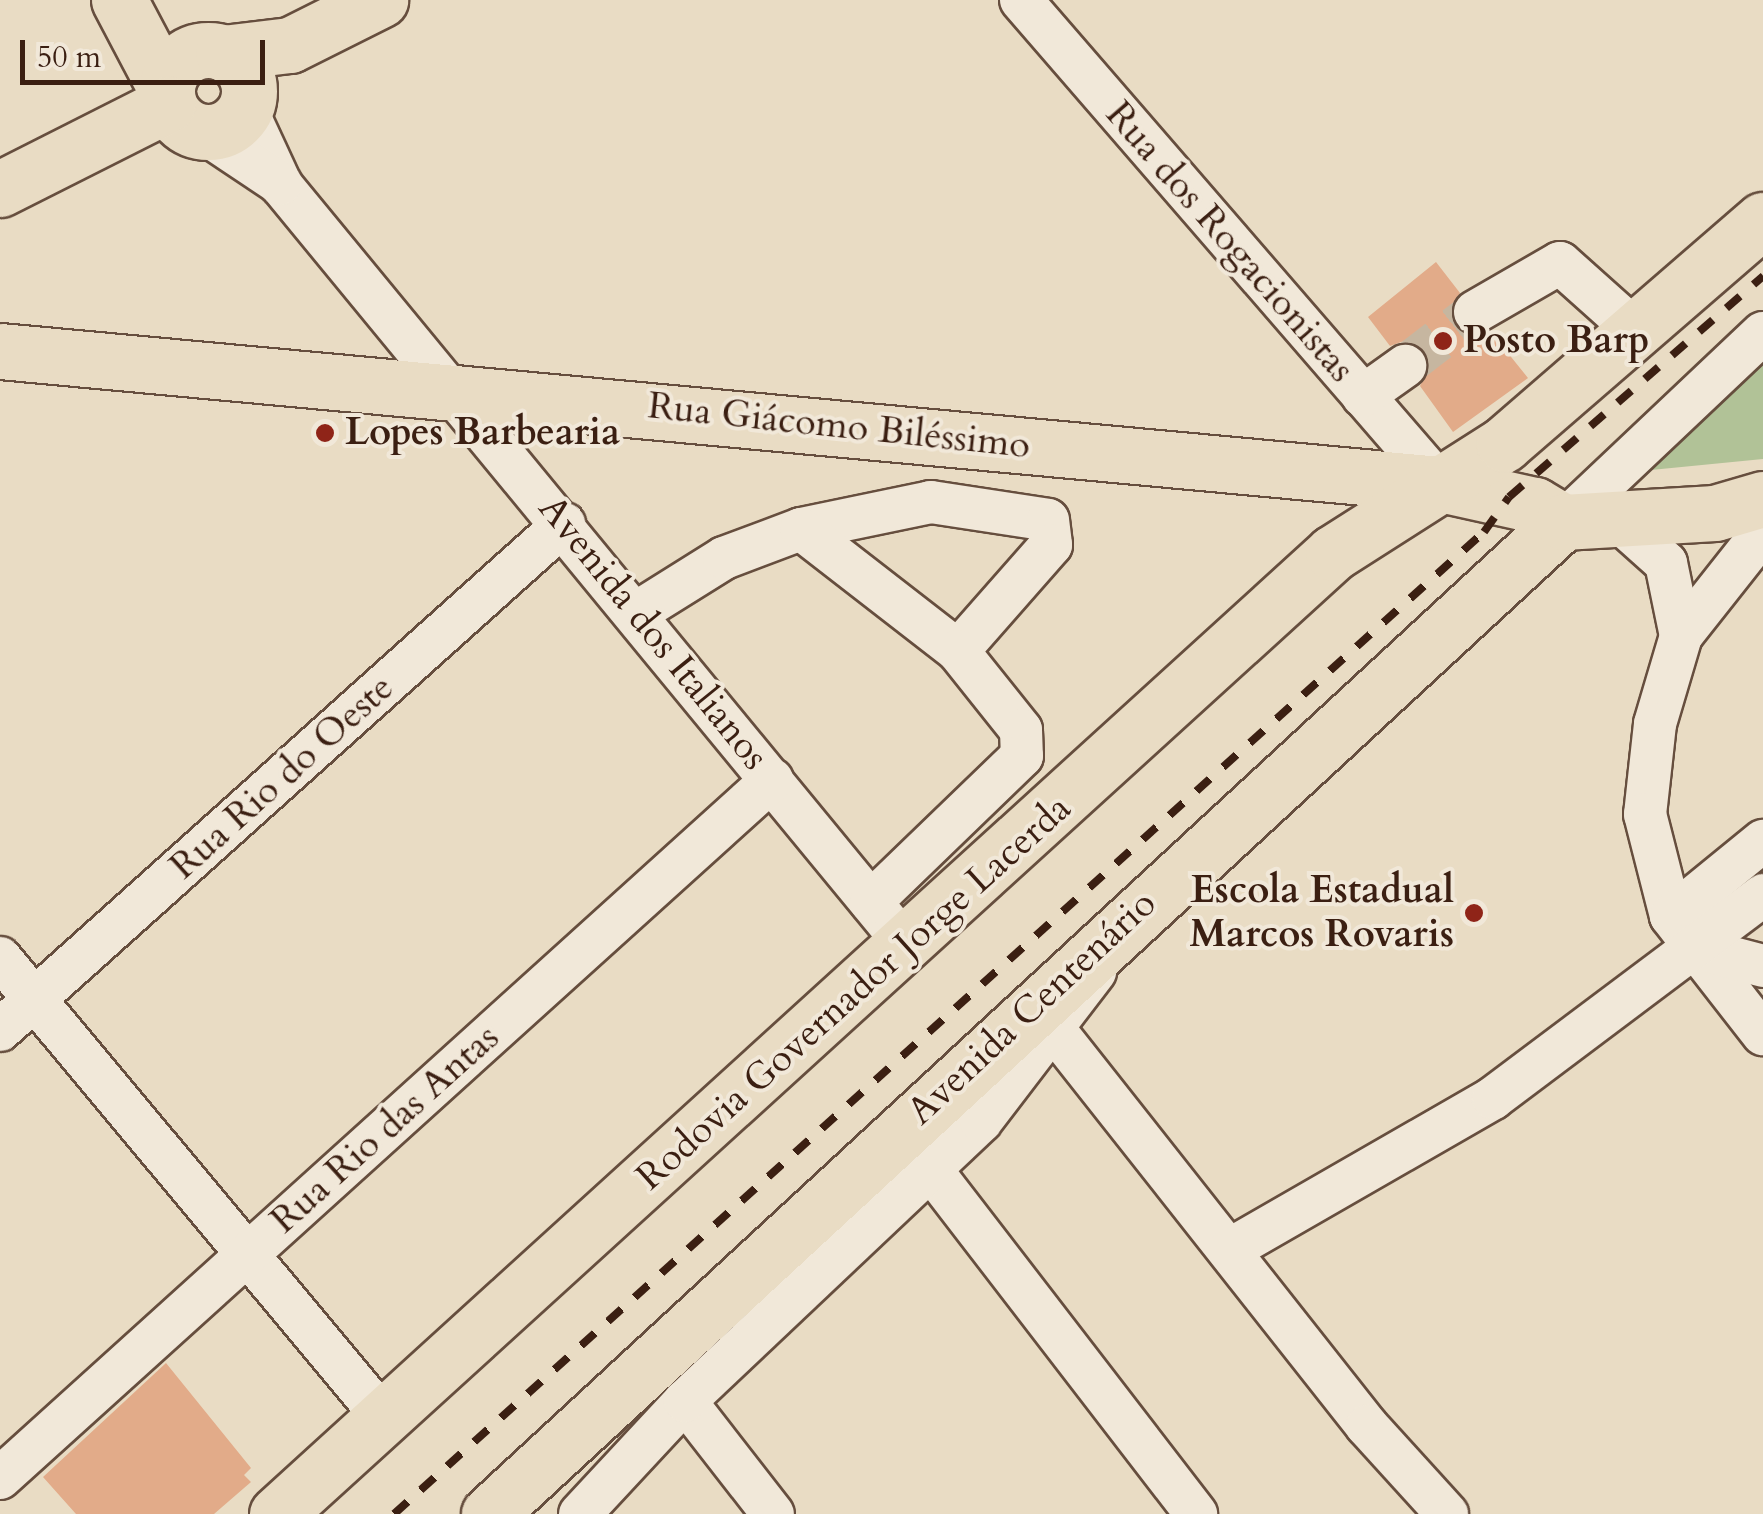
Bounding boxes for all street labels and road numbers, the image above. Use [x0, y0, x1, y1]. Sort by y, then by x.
street label: Rua dos Rogacionistas [1096, 92, 1364, 392]
street label: Rua Giácomo Biléssimo [646, 383, 1032, 469]
street label: Avenida dos Italianos [529, 487, 777, 779]
street label: Rua Rio do Oeste [161, 665, 403, 889]
street label: Rodovia Governador Jorge Lacerda [628, 786, 1080, 1200]
street label: Avenida Centenário [898, 881, 1166, 1135]
street label: Rua Rio das Antas [262, 1015, 508, 1243]

